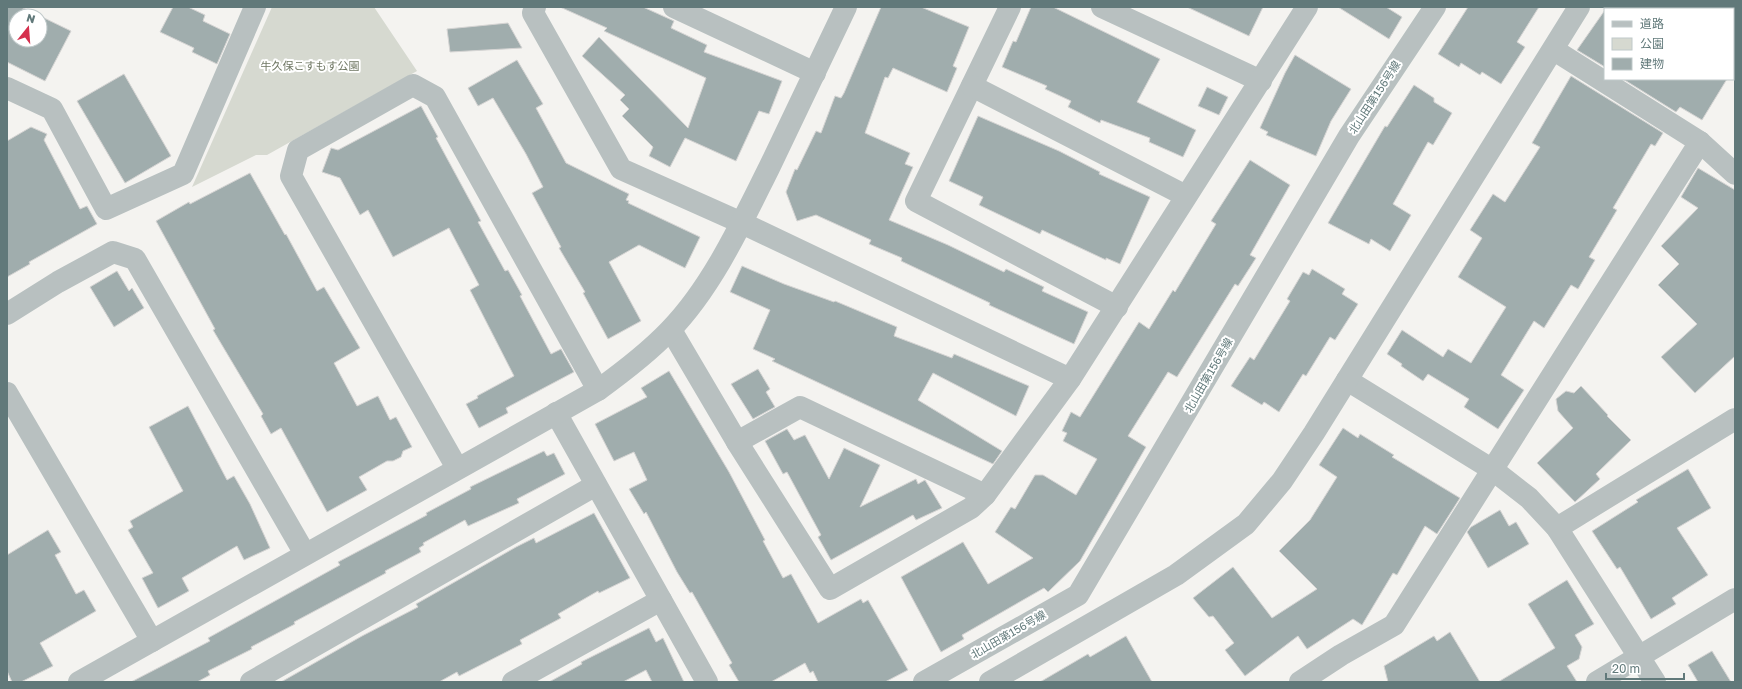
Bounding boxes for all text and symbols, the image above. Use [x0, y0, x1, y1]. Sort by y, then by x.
north arrow [8, 8, 48, 48]
legend [1604, 8, 1734, 80]
text: N [25, 11, 37, 25]
text: 道路 [1640, 16, 1664, 31]
text: 公園 [1640, 36, 1664, 51]
text: 建物 [1640, 56, 1664, 71]
street label: 北山田第156号線 [1346, 58, 1402, 136]
park label: 牛久保こすもす公園 [261, 59, 359, 72]
street label: 北山田第156号線 [1181, 335, 1235, 415]
street label: 北山田第156号線 [968, 607, 1048, 661]
scale bar [1606, 655, 1684, 681]
text: 20 m [1612, 661, 1640, 676]

